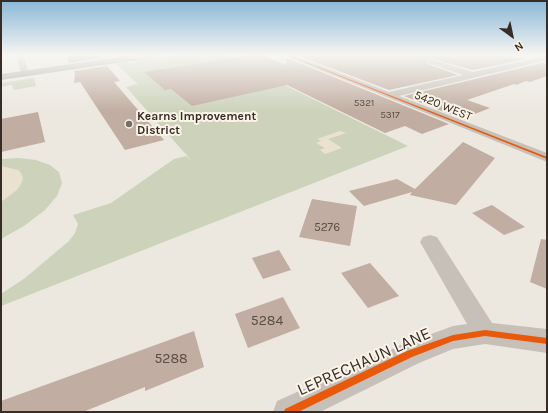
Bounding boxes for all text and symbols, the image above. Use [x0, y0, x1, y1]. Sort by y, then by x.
north arrow [492, 16, 532, 56]
text: N [512, 39, 526, 54]
street label: 5420 WEST [412, 88, 474, 124]
house number: 5321 [354, 97, 374, 109]
house number: 5317 [380, 109, 400, 121]
place label: Kearns Improvement District [137, 110, 256, 138]
marker: Kearns Improvement District [124, 119, 134, 129]
house number: 5276 [314, 221, 340, 235]
house number: 5284 [251, 313, 283, 329]
street label: LEPRECHAUN LANE [294, 323, 434, 401]
house number: 5288 [154, 351, 188, 367]

